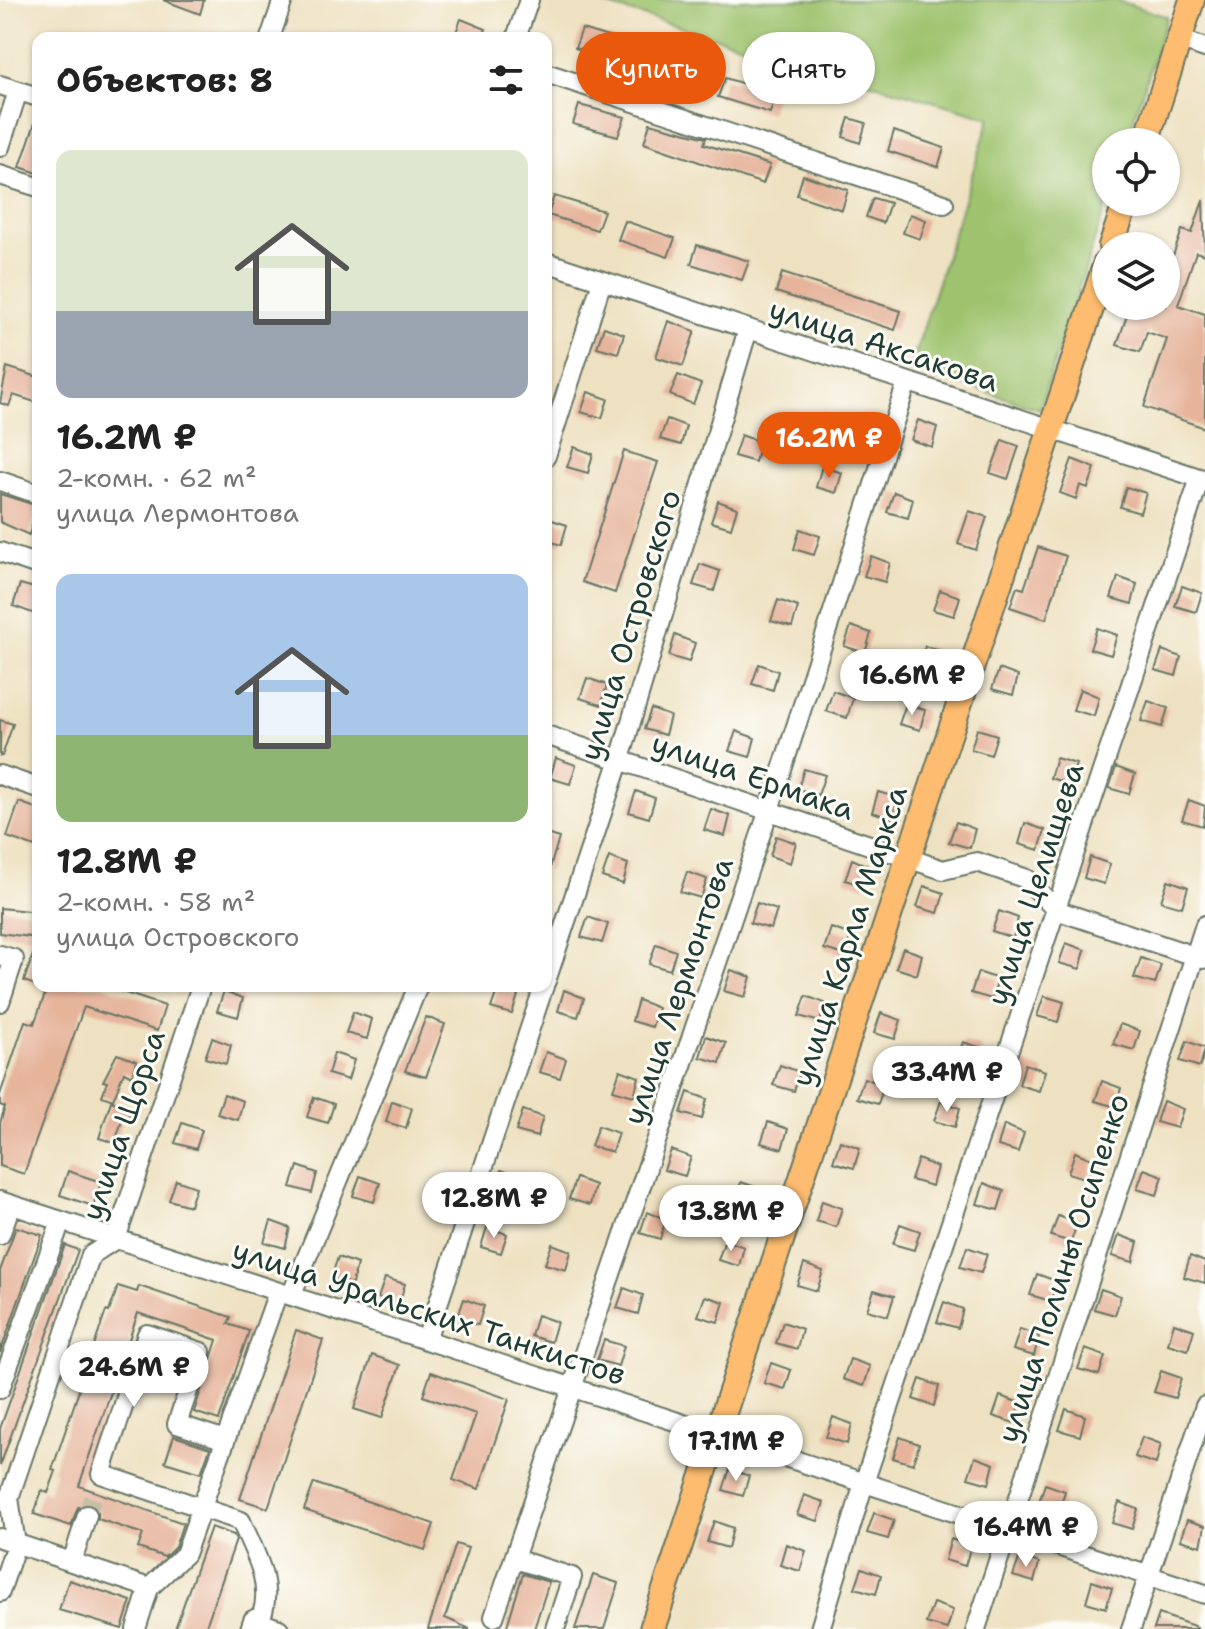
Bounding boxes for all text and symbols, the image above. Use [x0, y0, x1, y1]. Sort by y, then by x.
chip: Купить [576, 32, 726, 104]
chip: Снять [742, 32, 875, 104]
text: Объектов: 8 [56, 57, 273, 103]
icon: filters [484, 58, 528, 102]
map controls [1092, 128, 1180, 320]
button: locate [1092, 128, 1180, 216]
icon: home [220, 202, 364, 346]
button: layers [1092, 232, 1180, 320]
street label: улица Аксакова [764, 289, 1004, 402]
pin: 16.2M ₽ [755, 412, 903, 480]
text: 16.2M ₽ [56, 414, 197, 460]
text: 16.2M ₽ [775, 420, 883, 455]
text: 2-комн. · 62 m² [56, 460, 257, 495]
street label: улица Островского [569, 485, 691, 765]
text: улица Лермонтова [56, 495, 299, 530]
icon: home [220, 626, 364, 770]
pin: 16.6M ₽ [838, 649, 986, 717]
text: 16.6M ₽ [858, 657, 966, 692]
street label: улица Ермака [646, 722, 860, 830]
street label: улица Целищева [976, 757, 1094, 1011]
street label: улица Карла Маркса [781, 780, 917, 1091]
text: 12.8M ₽ [56, 838, 197, 884]
street label: улица Лермонтова [613, 852, 743, 1130]
text: 2-комн. · 58 m² [56, 884, 256, 919]
text: улица Островского [56, 919, 300, 954]
street label: улица Щорса [71, 1024, 175, 1226]
pin: 33.4M ₽ [873, 1046, 1021, 1114]
text: 33.4M ₽ [891, 1054, 1003, 1089]
street label: улица Полины Осипенко [987, 1088, 1139, 1448]
pin: 12.8M ₽ [420, 1172, 568, 1240]
text: 12.8M ₽ [440, 1180, 548, 1215]
pin: 13.8M ₽ [657, 1185, 805, 1253]
text: 13.8M ₽ [677, 1193, 785, 1228]
street label: улица Уральских Танкистов [227, 1229, 631, 1395]
pin: 24.6M ₽ [60, 1341, 208, 1409]
text: 24.6M ₽ [78, 1349, 190, 1384]
pin: 17.1M ₽ [662, 1415, 810, 1483]
text: 17.1M ₽ [687, 1423, 785, 1458]
pin: 16.4M ₽ [952, 1501, 1100, 1569]
text: 16.4M ₽ [973, 1509, 1079, 1544]

